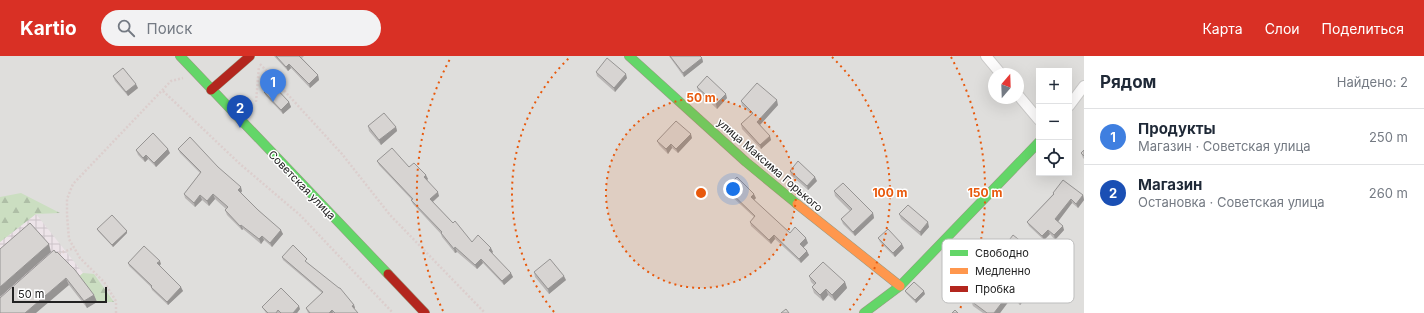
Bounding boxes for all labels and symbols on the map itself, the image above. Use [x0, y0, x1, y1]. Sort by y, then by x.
north arrow [988, 68, 1024, 104]
pin: 1 [260, 69, 286, 102]
text: 50 m [686, 90, 716, 105]
pin: 2 [227, 95, 253, 128]
street label: улица Максима Горького [714, 115, 826, 215]
street label: Советская улица [265, 147, 339, 223]
your location [723, 179, 743, 199]
text: 100 m [872, 185, 908, 200]
text: 150 m [968, 185, 1002, 200]
centre of rings [694, 186, 708, 200]
legend [942, 239, 1074, 303]
text: Свободно [975, 246, 1029, 260]
text: Медленно [975, 264, 1031, 278]
text: Пробка [975, 282, 1015, 296]
scale bar [12, 285, 107, 304]

